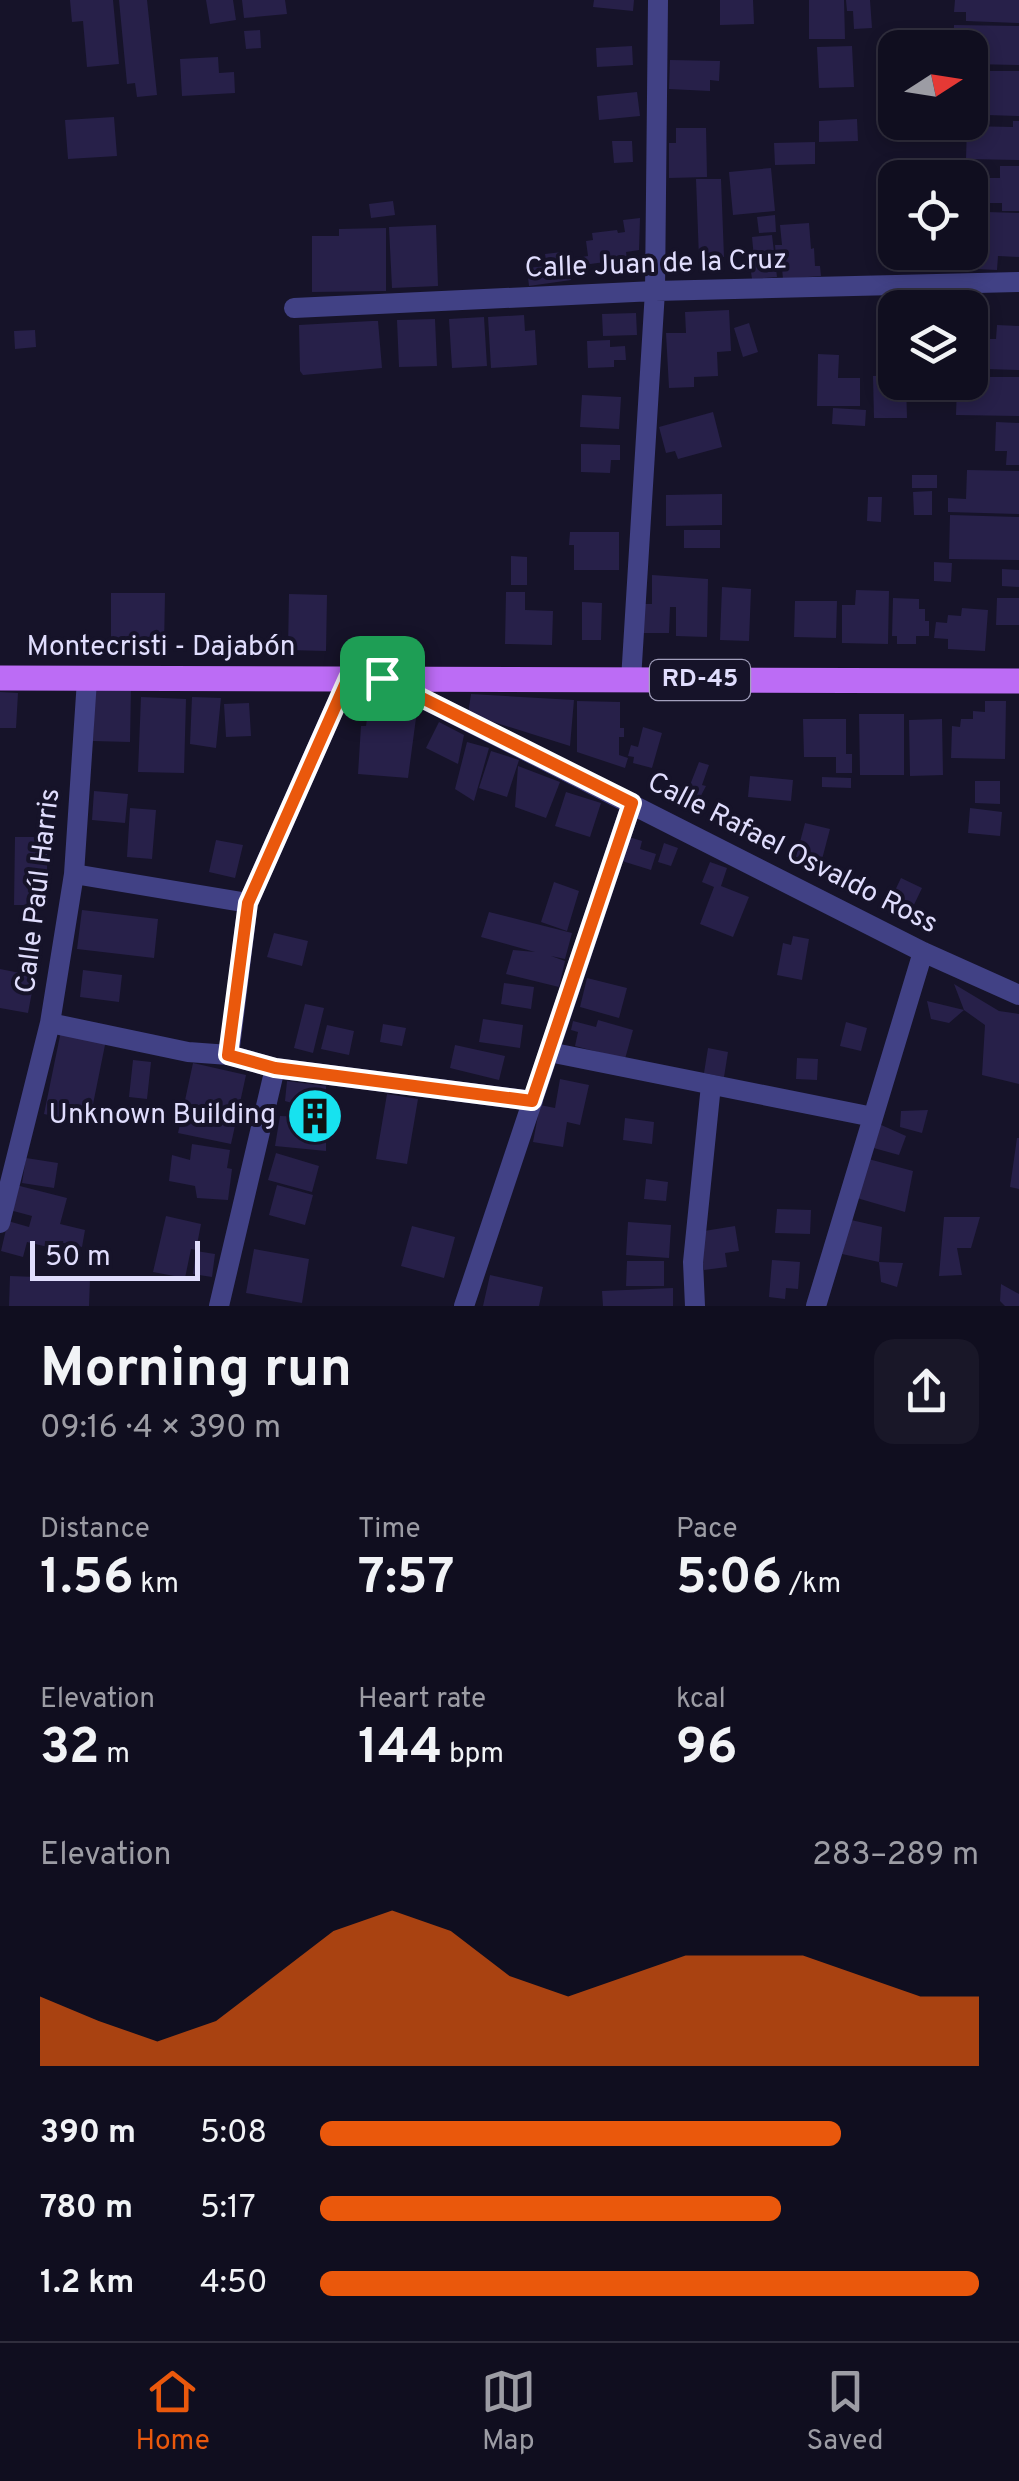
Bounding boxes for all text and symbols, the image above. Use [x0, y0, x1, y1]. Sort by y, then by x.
north arrow [878, 30, 988, 140]
map controls [878, 30, 988, 400]
button: locate [878, 160, 988, 270]
street label: Calle Juan de la Cruz [524, 242, 788, 288]
button: layers [878, 290, 988, 400]
street label: Montecristi - Dajabón [26, 630, 296, 666]
pin [340, 636, 425, 721]
icon: arrive [355, 651, 410, 706]
road number: RD-45 [650, 660, 750, 700]
street label: Calle Rafael Osvaldo Ross [641, 765, 943, 943]
street label: Calle Paúl Harris [9, 786, 69, 996]
building icon: Unknown Building [285, 1086, 345, 1146]
place label: Unknown Building [49, 1098, 276, 1134]
scale bar [30, 1236, 200, 1280]
text: 50 m [45, 1240, 111, 1276]
text: Morning run [40, 1336, 352, 1406]
button: share [874, 1339, 979, 1444]
text: 09:16 · 4 × 390 m [40, 1409, 281, 1449]
text: Distance [40, 1512, 150, 1548]
text: Time [358, 1512, 421, 1548]
text: Pace [676, 1512, 738, 1548]
text: 1.56 [40, 1548, 134, 1611]
text: 7:57 [358, 1548, 454, 1611]
text: 5:06 [676, 1548, 782, 1611]
text: km [134, 1567, 179, 1603]
text: /km [782, 1567, 841, 1603]
text: Elevation [40, 1682, 155, 1718]
text: Heart rate [358, 1682, 486, 1718]
text: kcal [676, 1682, 726, 1718]
text: 32 [40, 1718, 100, 1781]
text: 144 [358, 1718, 442, 1781]
text: 96 [676, 1718, 737, 1781]
text: m [100, 1737, 130, 1773]
text: bpm [442, 1737, 504, 1773]
text: Elevation [40, 1836, 172, 1876]
text: 283–289 m [812, 1836, 979, 1876]
text: 390 m [40, 2114, 136, 2154]
text: 5:08 [200, 2114, 267, 2154]
text: 780 m [40, 2189, 133, 2229]
text: 5:17 [200, 2189, 256, 2229]
text: 1.2 km [40, 2264, 134, 2304]
text: 4:50 [200, 2264, 267, 2304]
tab: Home [135, 2364, 210, 2460]
tab: Map [481, 2364, 536, 2460]
tab: Saved [807, 2364, 884, 2460]

